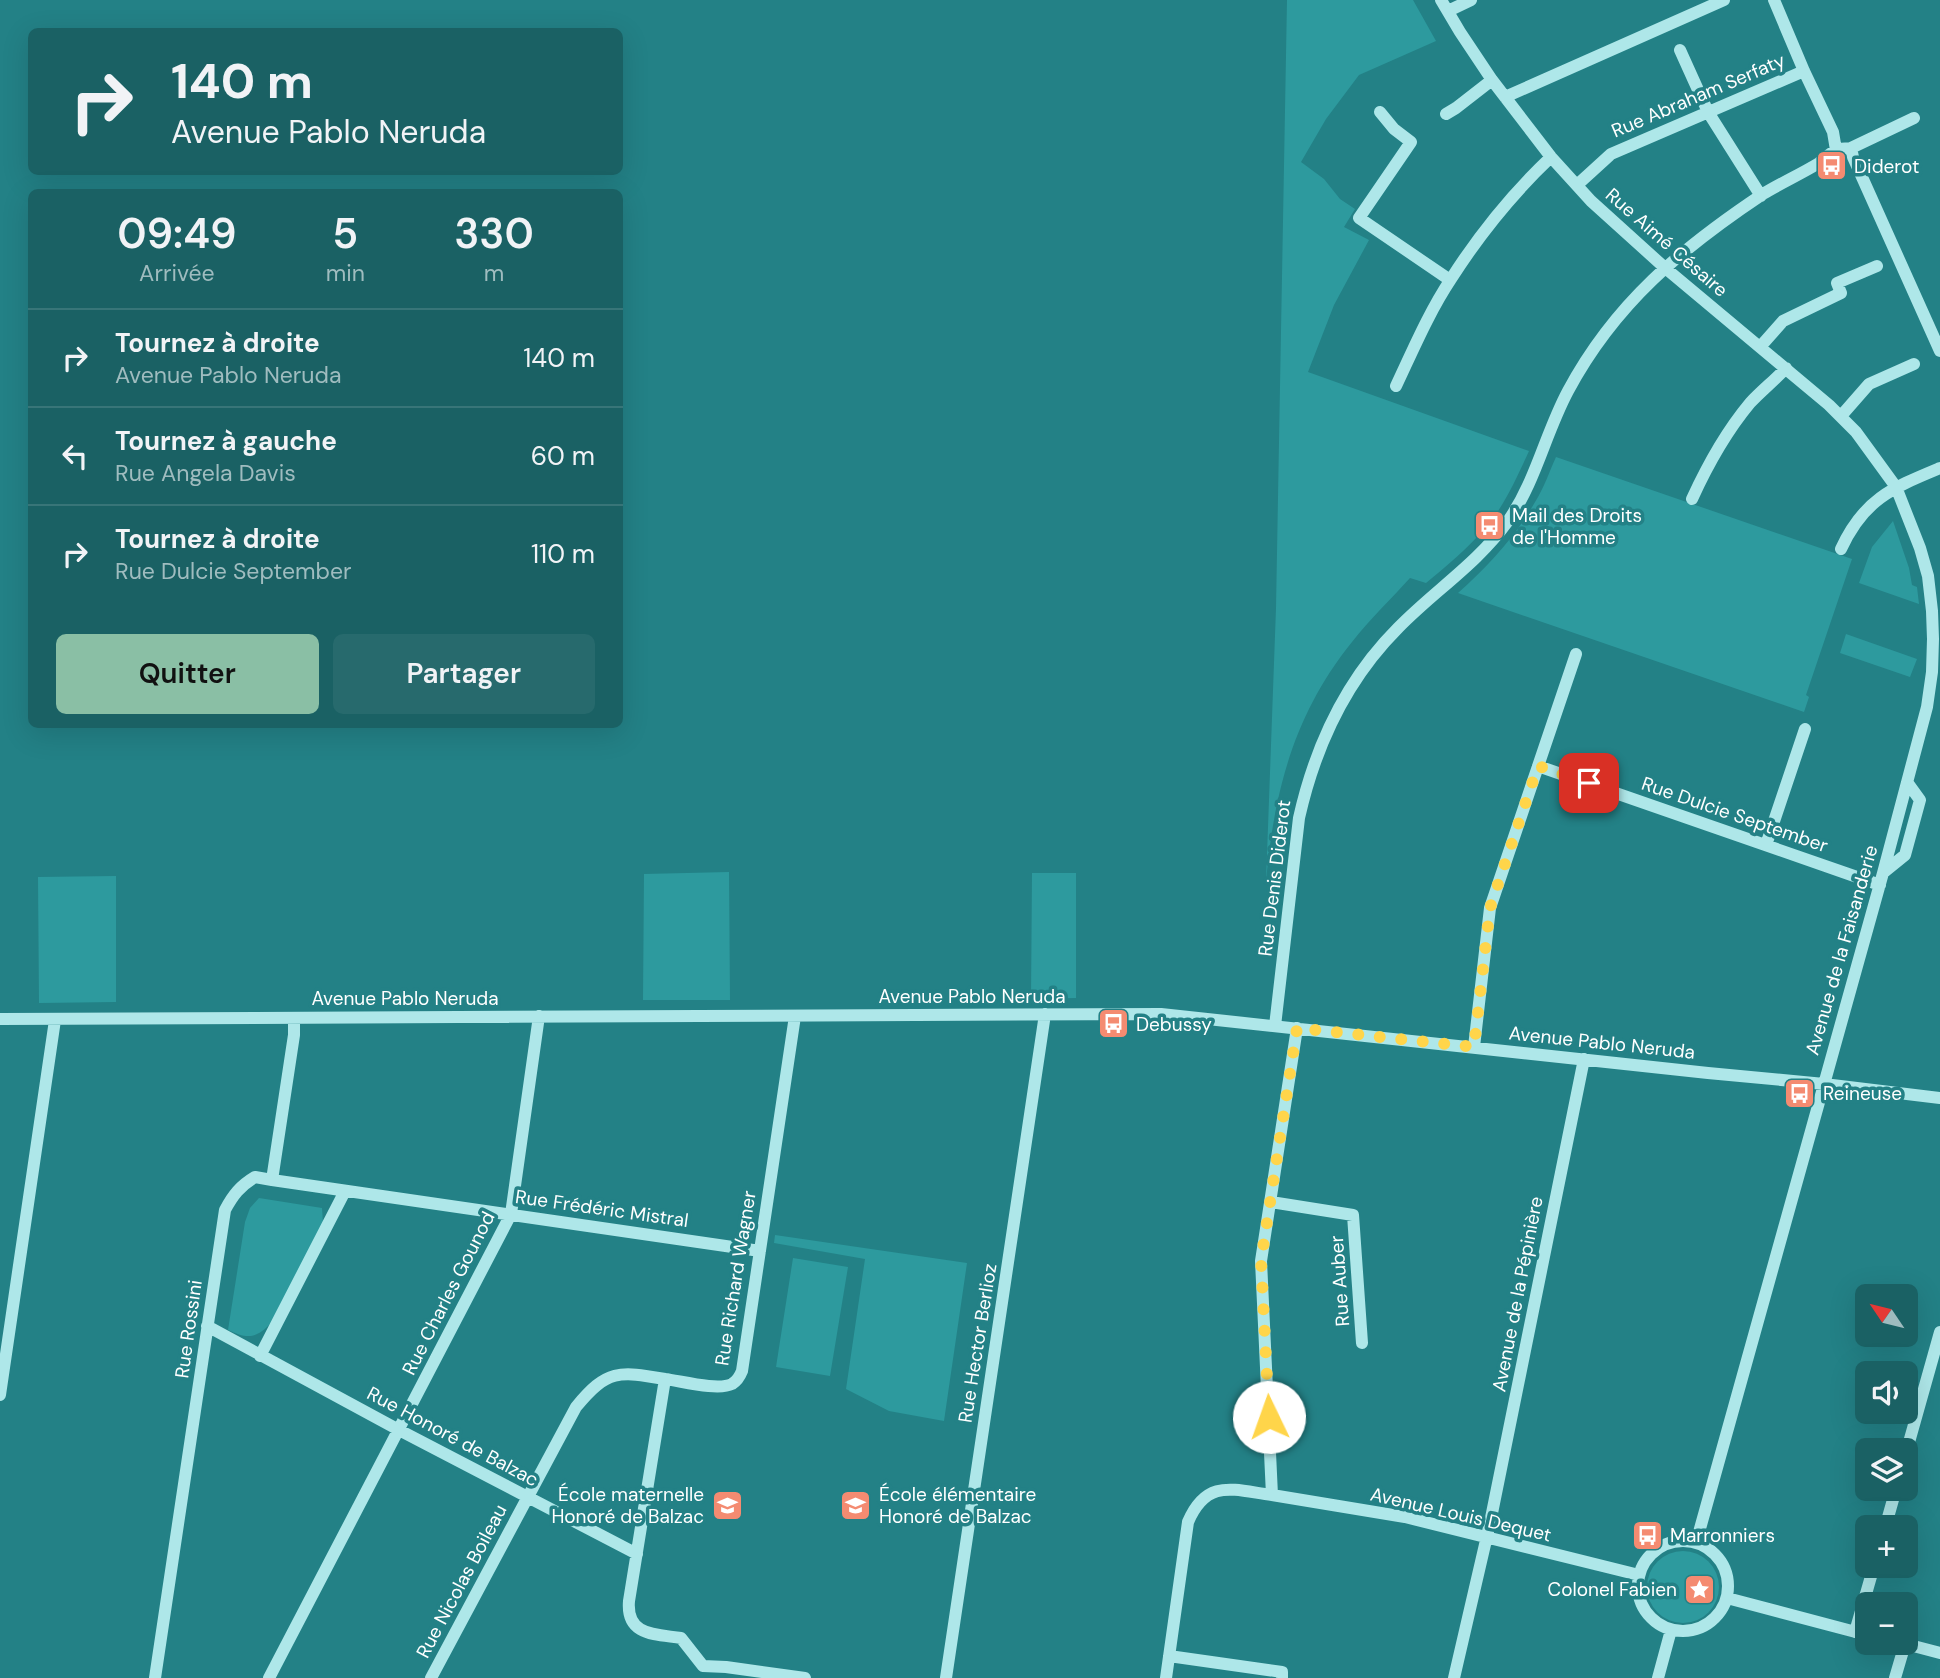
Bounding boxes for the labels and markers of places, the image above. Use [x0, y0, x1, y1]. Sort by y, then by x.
bus stop icon: Diderot [1814, 149, 1848, 183]
place label: Diderot [1854, 154, 1919, 179]
place label: Mail des Droits de l'Homme [1512, 503, 1642, 550]
bus stop icon: Mail des Droits de l'Homme [1472, 509, 1506, 543]
pin [1559, 753, 1619, 813]
bus stop icon: Debussy [1096, 1007, 1130, 1041]
place label: Debussy [1136, 1012, 1212, 1037]
bus stop icon: Reineuse [1783, 1076, 1817, 1110]
place label: Reineuse [1823, 1081, 1902, 1106]
place label: École maternelle Honoré de Balzac [551, 1482, 704, 1529]
place label: École élémentaire Honoré de Balzac [879, 1482, 1036, 1529]
school or university icon: École maternelle Honoré de Balzac [710, 1488, 744, 1522]
school or university icon: École élémentaire Honoré de Balzac [839, 1488, 873, 1522]
bus stop icon: Marronniers [1630, 1518, 1664, 1552]
place label: Marronniers [1670, 1523, 1775, 1548]
place icon: Colonel Fabien [1683, 1572, 1717, 1606]
place label: Colonel Fabien [1548, 1577, 1677, 1602]

